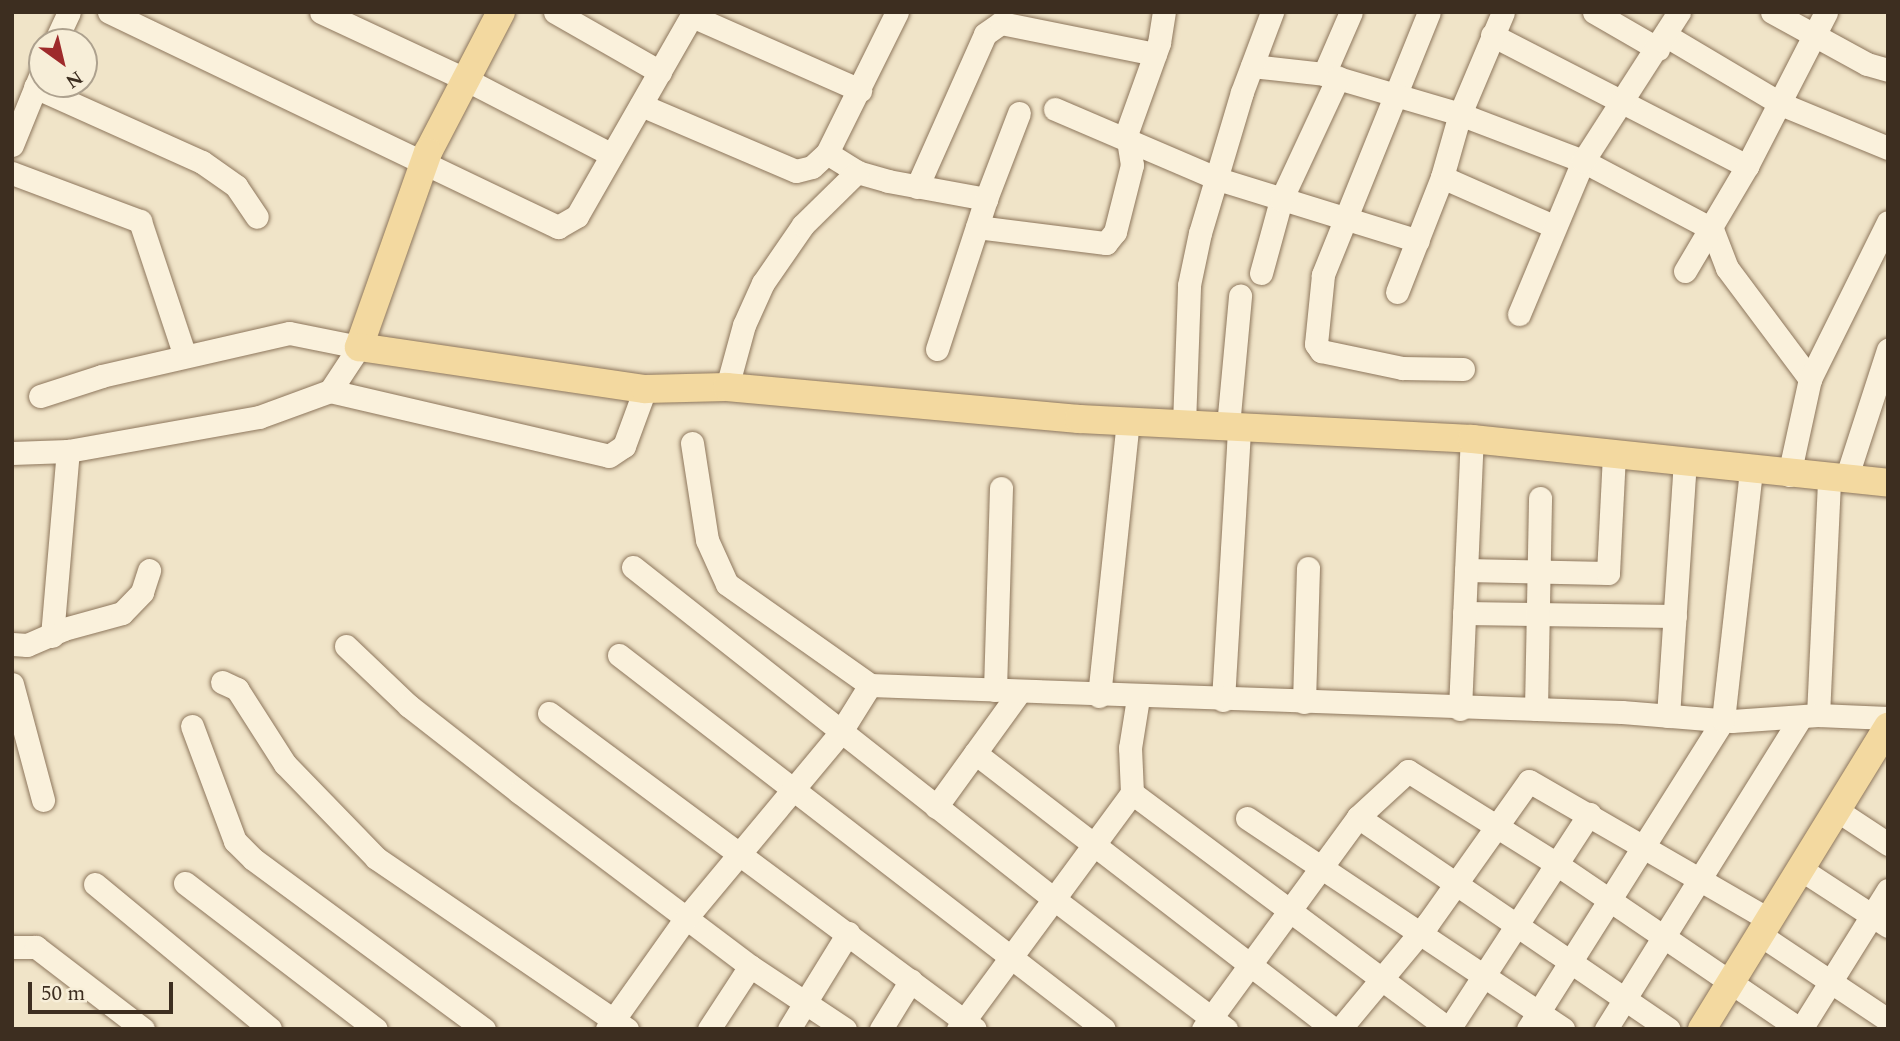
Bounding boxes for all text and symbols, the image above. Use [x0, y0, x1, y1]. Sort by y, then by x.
north arrow [28, 28, 98, 98]
text: N [59, 63, 88, 96]
scale bar [32, 968, 177, 1012]
text: 50 m [41, 978, 85, 1010]

